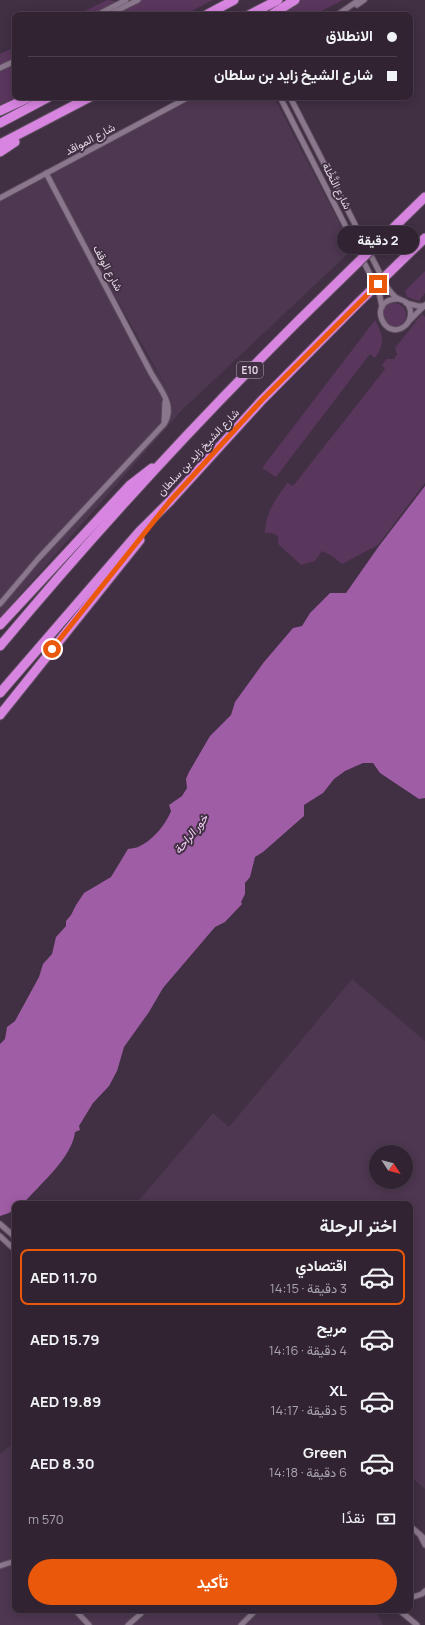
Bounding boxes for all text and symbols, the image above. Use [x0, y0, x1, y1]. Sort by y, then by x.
text: الانطلاق [326, 25, 373, 46]
text: شارع الشيخ زايد بن سلطان [214, 64, 373, 85]
street label: شارع المواقد [62, 119, 118, 159]
street label: شارع النَّخْلة [318, 160, 356, 212]
callout: 2 دقيقة [337, 226, 419, 254]
text: 2 دقيقة [357, 231, 399, 249]
street label: شارع الوقف [89, 242, 127, 294]
route end [369, 275, 387, 293]
road number: E10 [237, 362, 263, 378]
street label: شارع الشيخ زايد بن سلطان [153, 405, 243, 499]
route start [43, 640, 61, 658]
water label: خور الراحة [169, 809, 213, 857]
north arrow [369, 1145, 413, 1189]
map controls [369, 1145, 413, 1189]
text: اختر الرحلة [320, 1213, 397, 1237]
text: اقتصادي [295, 1255, 347, 1276]
icon: car [359, 1259, 395, 1295]
text: AED 11.70 [30, 1267, 97, 1288]
text: 3 دقيقة · 14:15 [270, 1279, 347, 1297]
text: مريح [317, 1317, 347, 1338]
icon: car [359, 1321, 395, 1357]
text: AED 15.79 [30, 1329, 100, 1350]
text: 4 دقيقة · 14:16 [269, 1341, 347, 1359]
text: XL [329, 1380, 347, 1401]
icon: car [359, 1383, 395, 1419]
text: AED 19.89 [30, 1391, 101, 1412]
text: 5 دقيقة · 14:17 [270, 1401, 347, 1419]
text: Green [303, 1442, 347, 1463]
icon: car [359, 1445, 395, 1481]
text: AED 8.30 [30, 1453, 95, 1474]
text: 6 دقيقة · 14:18 [269, 1463, 347, 1481]
text: نقدًا [342, 1507, 365, 1528]
icon: cash [375, 1508, 397, 1530]
text: 570 m [28, 1510, 64, 1528]
button: تأكيد [28, 1559, 397, 1605]

